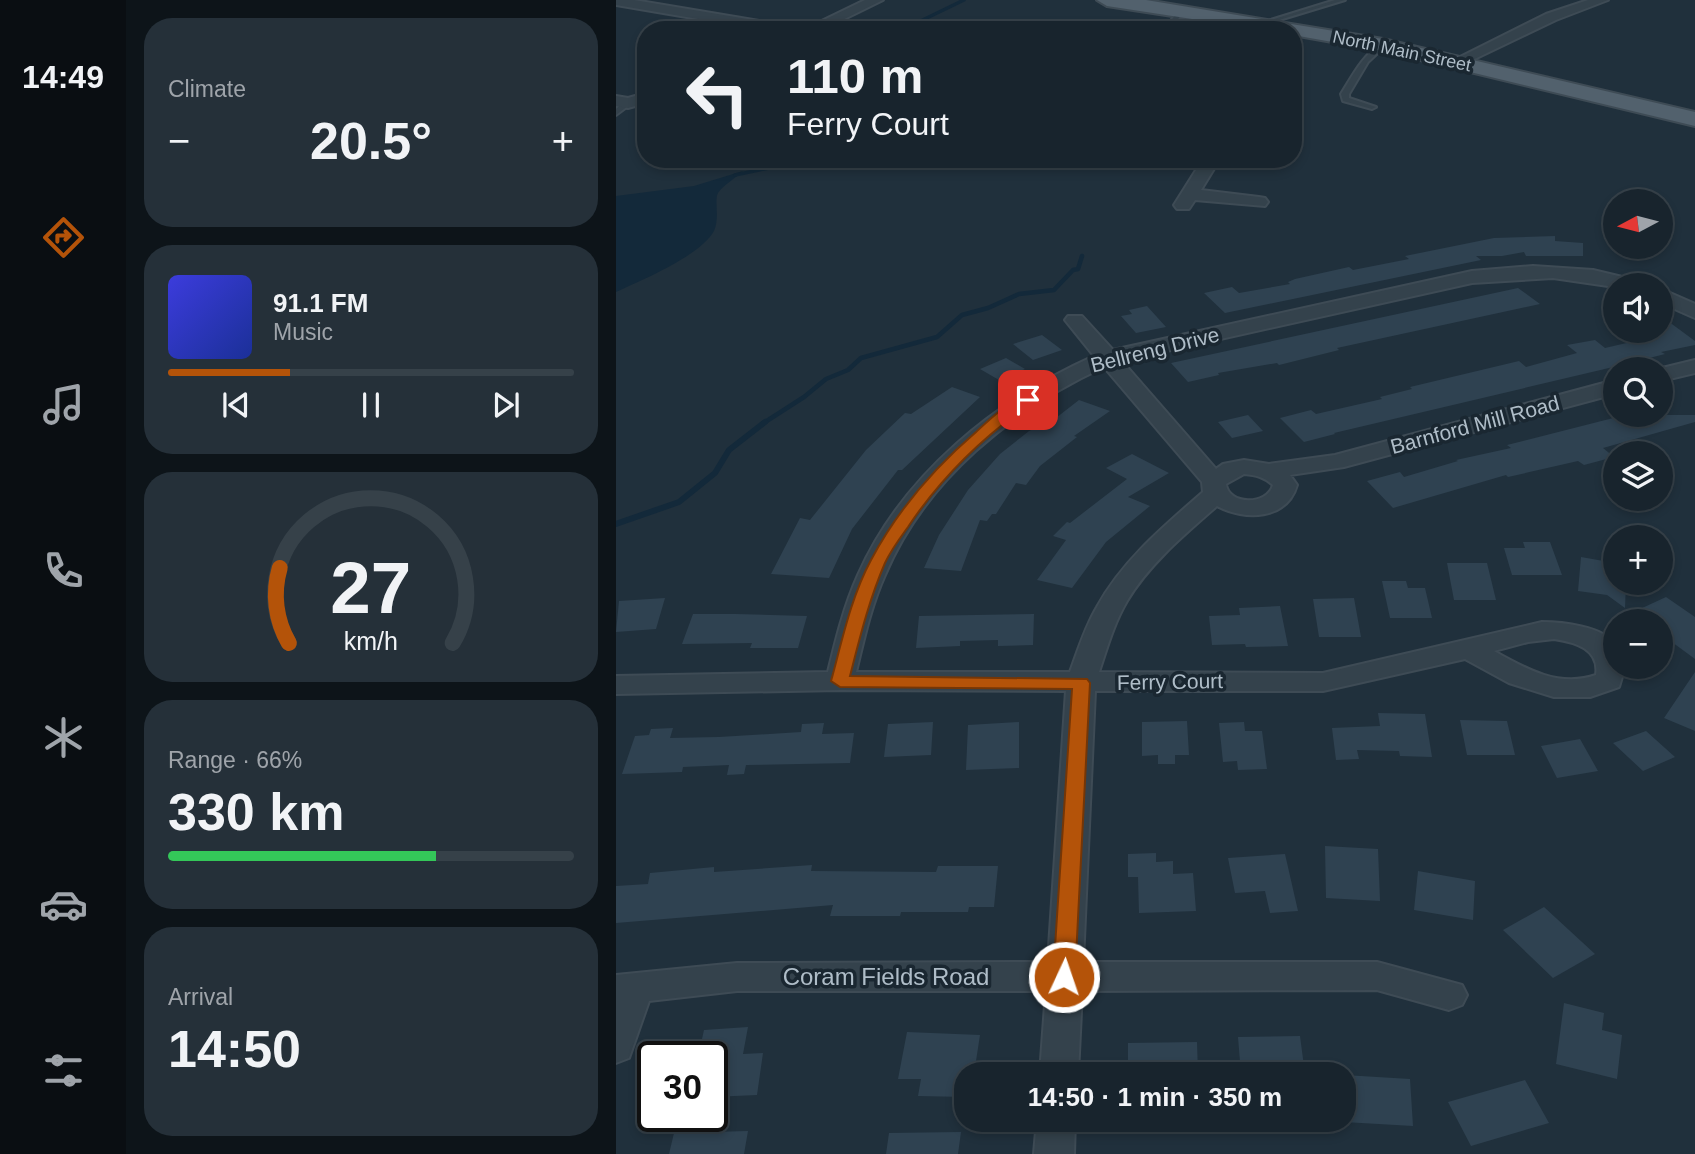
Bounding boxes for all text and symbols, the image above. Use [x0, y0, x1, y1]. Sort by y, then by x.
street label: North Main Street [1331, 27, 1473, 75]
icon: left [672, 49, 763, 140]
text: 110 m [787, 49, 923, 103]
text: 14:49 [22, 59, 104, 95]
text: Climate [168, 76, 246, 102]
text: Ferry Court [787, 106, 949, 142]
text: 20.5° [310, 112, 432, 170]
text: − [168, 120, 190, 162]
text: + [552, 120, 574, 162]
north arrow [1603, 189, 1673, 259]
map controls [1603, 189, 1673, 679]
icon: directions [39, 213, 88, 262]
button: sound [1603, 273, 1673, 343]
text: 91.1 FM [273, 288, 368, 318]
text: Music [273, 319, 333, 345]
street label: Bellreng Drive [1088, 322, 1222, 377]
button: search [1603, 357, 1673, 427]
pin [998, 370, 1058, 430]
icon: music [39, 380, 88, 429]
icon: arrive [1009, 381, 1047, 419]
icon: previous [217, 386, 255, 424]
icon: pause [352, 386, 390, 424]
icon: next [487, 386, 525, 424]
street label: Barnford Mill Road [1388, 391, 1562, 458]
button: layers [1603, 441, 1673, 511]
button: + [1603, 525, 1673, 595]
icon: phone [39, 546, 88, 595]
text: 27 [331, 547, 411, 628]
button: − [1603, 609, 1673, 679]
text: km/h [344, 627, 398, 655]
street label: Ferry Court [1117, 669, 1223, 694]
icon: climate [39, 713, 88, 762]
text: Range · 66% [168, 747, 302, 773]
text: 330 km [168, 783, 344, 841]
icon: car [39, 880, 88, 929]
position arrow [1027, 940, 1101, 1014]
street label: Coram Fields Road [783, 963, 989, 990]
text: Arrival [168, 984, 233, 1010]
text: 14:50 [168, 1020, 301, 1078]
speed limit sign: 30 [637, 1041, 728, 1132]
icon: filters [39, 1046, 88, 1095]
text: 14:50 · 1 min · 350 m [1028, 1082, 1282, 1112]

